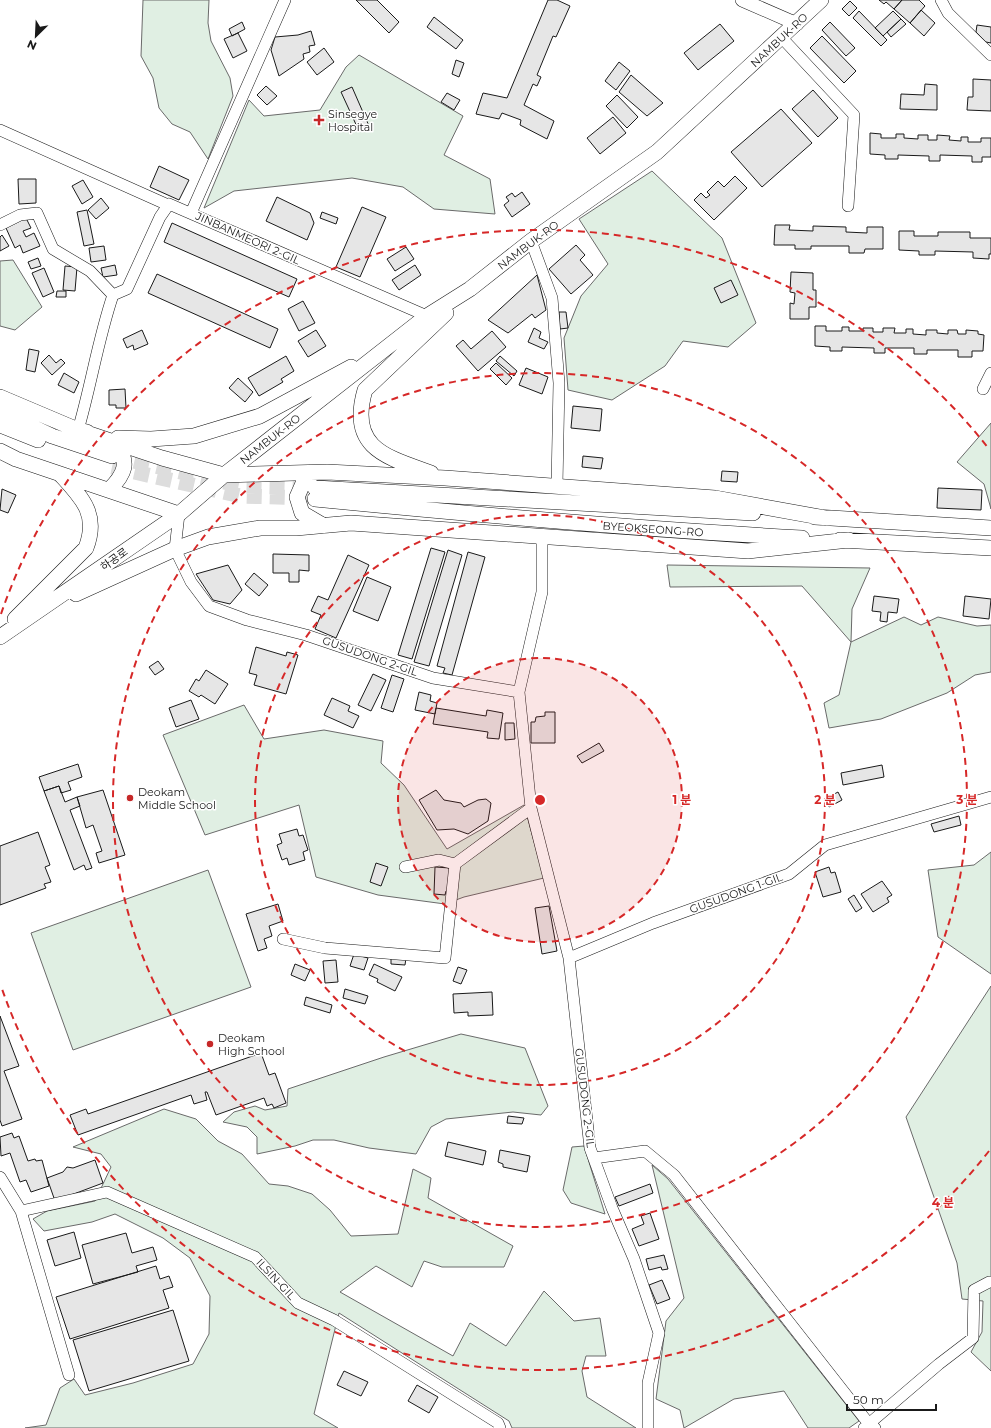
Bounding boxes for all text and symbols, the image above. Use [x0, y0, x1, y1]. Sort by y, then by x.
street label: NAMBUK-RO [747, 10, 811, 70]
north arrow [16, 16, 56, 56]
text: N [25, 37, 39, 53]
place label: Sinsegye Hospital [328, 107, 377, 134]
marker: Sinsegye Hospital [313, 114, 325, 126]
street label: JINBANMEORI 2-GIL [193, 208, 303, 268]
street label: NAMBUK-RO [495, 217, 561, 273]
street label: NAMBUK-RO [237, 411, 303, 467]
street label: BYEOKSEONG-RO [602, 518, 704, 540]
street label: 하공로 [98, 544, 130, 574]
street label: GUSUDONG 2-GIL [320, 633, 420, 679]
place label: Deokam Middle School [138, 785, 216, 812]
text: 1 분 [672, 792, 692, 807]
text: 2 분 [814, 792, 836, 807]
text: 3 분 [955, 792, 978, 807]
marker: Deokam Middle School [125, 793, 135, 803]
centre of rings [533, 793, 547, 807]
street label: GUSUDONG 1-GIL [688, 870, 785, 916]
place label: Deokam High School [218, 1031, 285, 1058]
marker: Deokam High School [205, 1039, 215, 1049]
street label: GUSUDONG 2-GIL [572, 1047, 598, 1149]
text: 4 분 [932, 1195, 954, 1210]
street label: ILSIN-GIL [253, 1255, 299, 1303]
scale bar [847, 1386, 936, 1412]
text: 50 m [853, 1392, 884, 1407]

